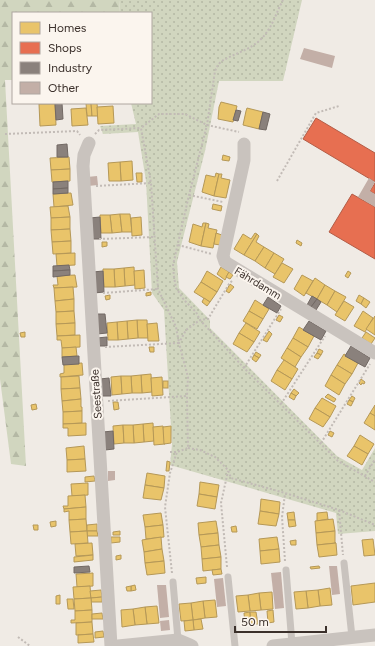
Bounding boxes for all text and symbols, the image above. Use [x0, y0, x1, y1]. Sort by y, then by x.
legend [12, 12, 152, 104]
text: Homes [48, 21, 87, 35]
text: Shops [48, 41, 82, 55]
text: Industry [48, 61, 93, 75]
text: Other [48, 81, 79, 95]
street label: Fährdamm [232, 264, 283, 302]
street label: Seestraße [88, 369, 105, 419]
scale bar [235, 608, 326, 634]
text: 50 m [241, 615, 269, 629]

